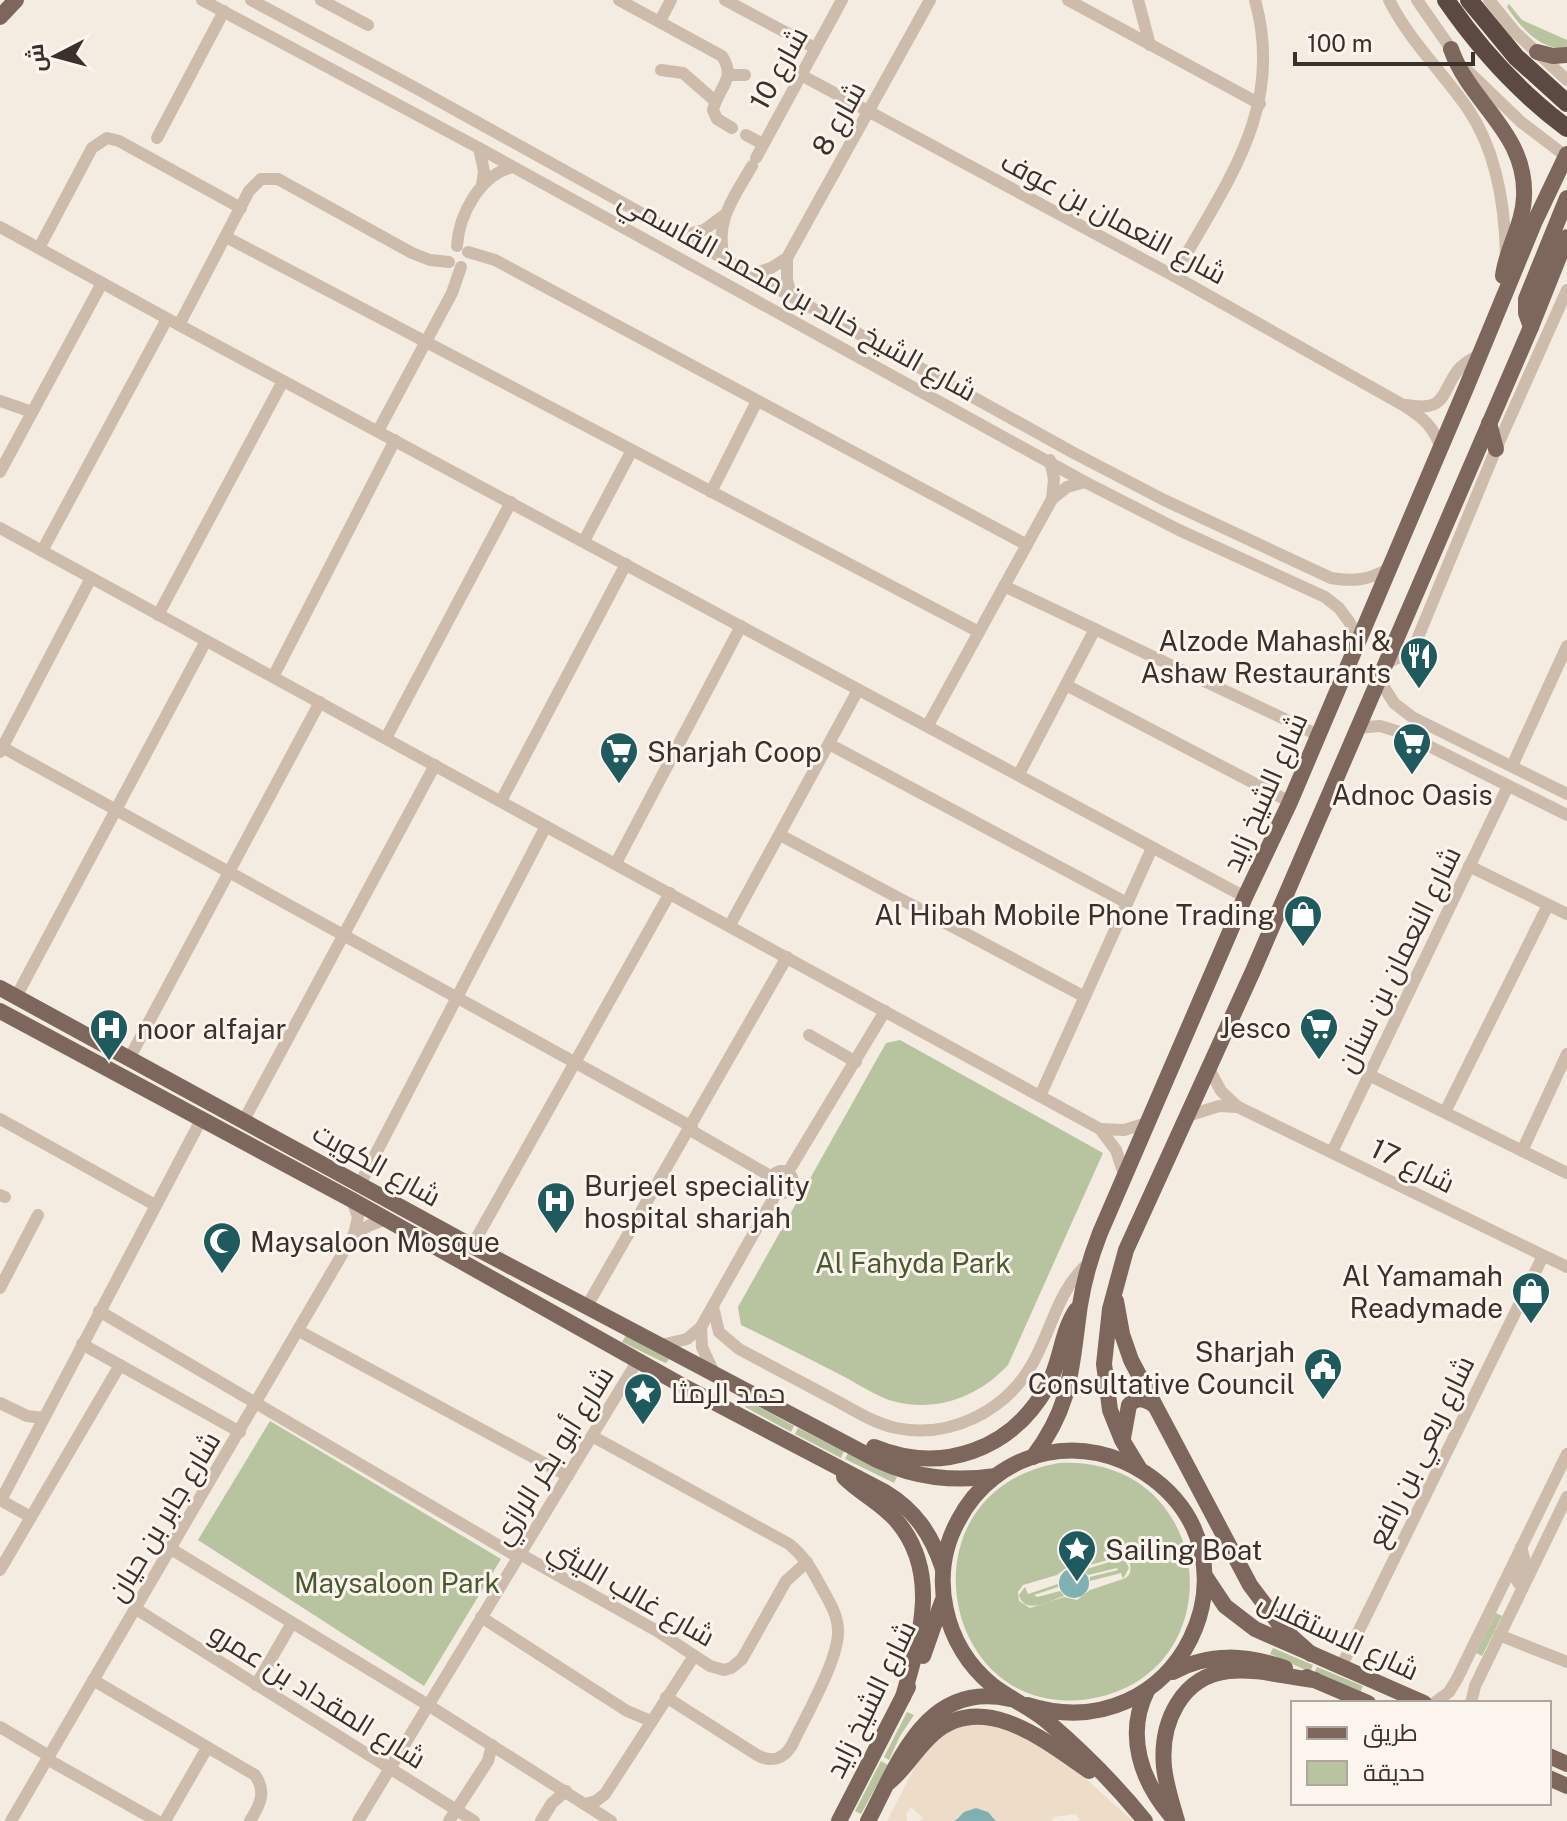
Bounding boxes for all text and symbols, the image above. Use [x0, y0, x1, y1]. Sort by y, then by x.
north arrow [16, 16, 96, 96]
scale bar [1295, 16, 1473, 66]
street label: شارع 10 [742, 21, 817, 117]
text: 100 m [1307, 29, 1373, 57]
text: ش [22, 43, 52, 73]
street label: شارع 8 [804, 75, 874, 162]
street label: شارع النعمان بن عوف [994, 144, 1232, 293]
street label: شارع الشيخ خالد بن محمد القاسمي [610, 183, 983, 413]
place label: Alzode Mahashi & Ashaw Restaurants [1140, 624, 1391, 689]
restaurant icon: Alzode Mahashi & Ashaw Restaurants [1398, 635, 1440, 690]
street label: شارع الشيخ زايد [1214, 707, 1316, 878]
supermarket icon: Adnoc Oasis [1391, 721, 1433, 776]
supermarket icon: Sharjah Coop [598, 730, 640, 785]
place label: Sharjah Coop [647, 735, 822, 768]
place label: Adnoc Oasis [1331, 778, 1493, 811]
street label: شارع النعمان بن سنان [1329, 841, 1470, 1079]
shop icon: Al Hibah Mobile Phone Trading [1282, 893, 1324, 948]
place label: Al Hibah Mobile Phone Trading [874, 898, 1275, 931]
supermarket icon: Jesco [1298, 1006, 1340, 1061]
hospital icon: noor alfajar [88, 1007, 130, 1062]
place label: Jesco [1219, 1011, 1291, 1044]
place label: noor alfajar [137, 1012, 286, 1045]
street label: شارع الكويت [306, 1115, 447, 1215]
street label: شارع 17 [1364, 1131, 1460, 1202]
place label: Burjeel speciality hospital sharjah [584, 1169, 810, 1234]
hospital icon: Burjeel speciality hospital sharjah [535, 1180, 577, 1235]
mosque icon: Maysaloon Mosque [201, 1220, 243, 1275]
place label: Maysaloon Mosque [250, 1225, 500, 1258]
park label: Al Fahyda Park [815, 1246, 1011, 1279]
place label: Al Yamamah Readymade [1342, 1259, 1503, 1324]
shop icon: Al Yamamah Readymade [1510, 1270, 1552, 1325]
place label: Sharjah Consultative Council [1028, 1335, 1295, 1400]
public building icon: Sharjah Consultative Council [1302, 1346, 1344, 1401]
street label: شارع ربعي بن رافع [1359, 1350, 1486, 1555]
street label: شارع أبو بكر الرازي [484, 1360, 625, 1553]
place icon: حمد الرمثا [622, 1371, 664, 1426]
place label: حمد الرمثا [671, 1376, 785, 1409]
street label: شارع جابر بن حيان [99, 1425, 229, 1608]
place icon: Sailing Boat [1056, 1528, 1098, 1583]
street label: شارع غالب الليثي [540, 1531, 721, 1658]
place label: Sailing Boat [1105, 1533, 1262, 1566]
park label: Maysaloon Park [294, 1566, 500, 1599]
street label: شارع الاستقلال [1252, 1583, 1425, 1689]
street label: شارع المقداد بن عمرو [202, 1615, 432, 1777]
street label: شارع الشيخ زايد [818, 1615, 925, 1784]
legend [1291, 1701, 1551, 1805]
text: طريق [1363, 1718, 1418, 1748]
text: حديقة [1363, 1758, 1425, 1786]

